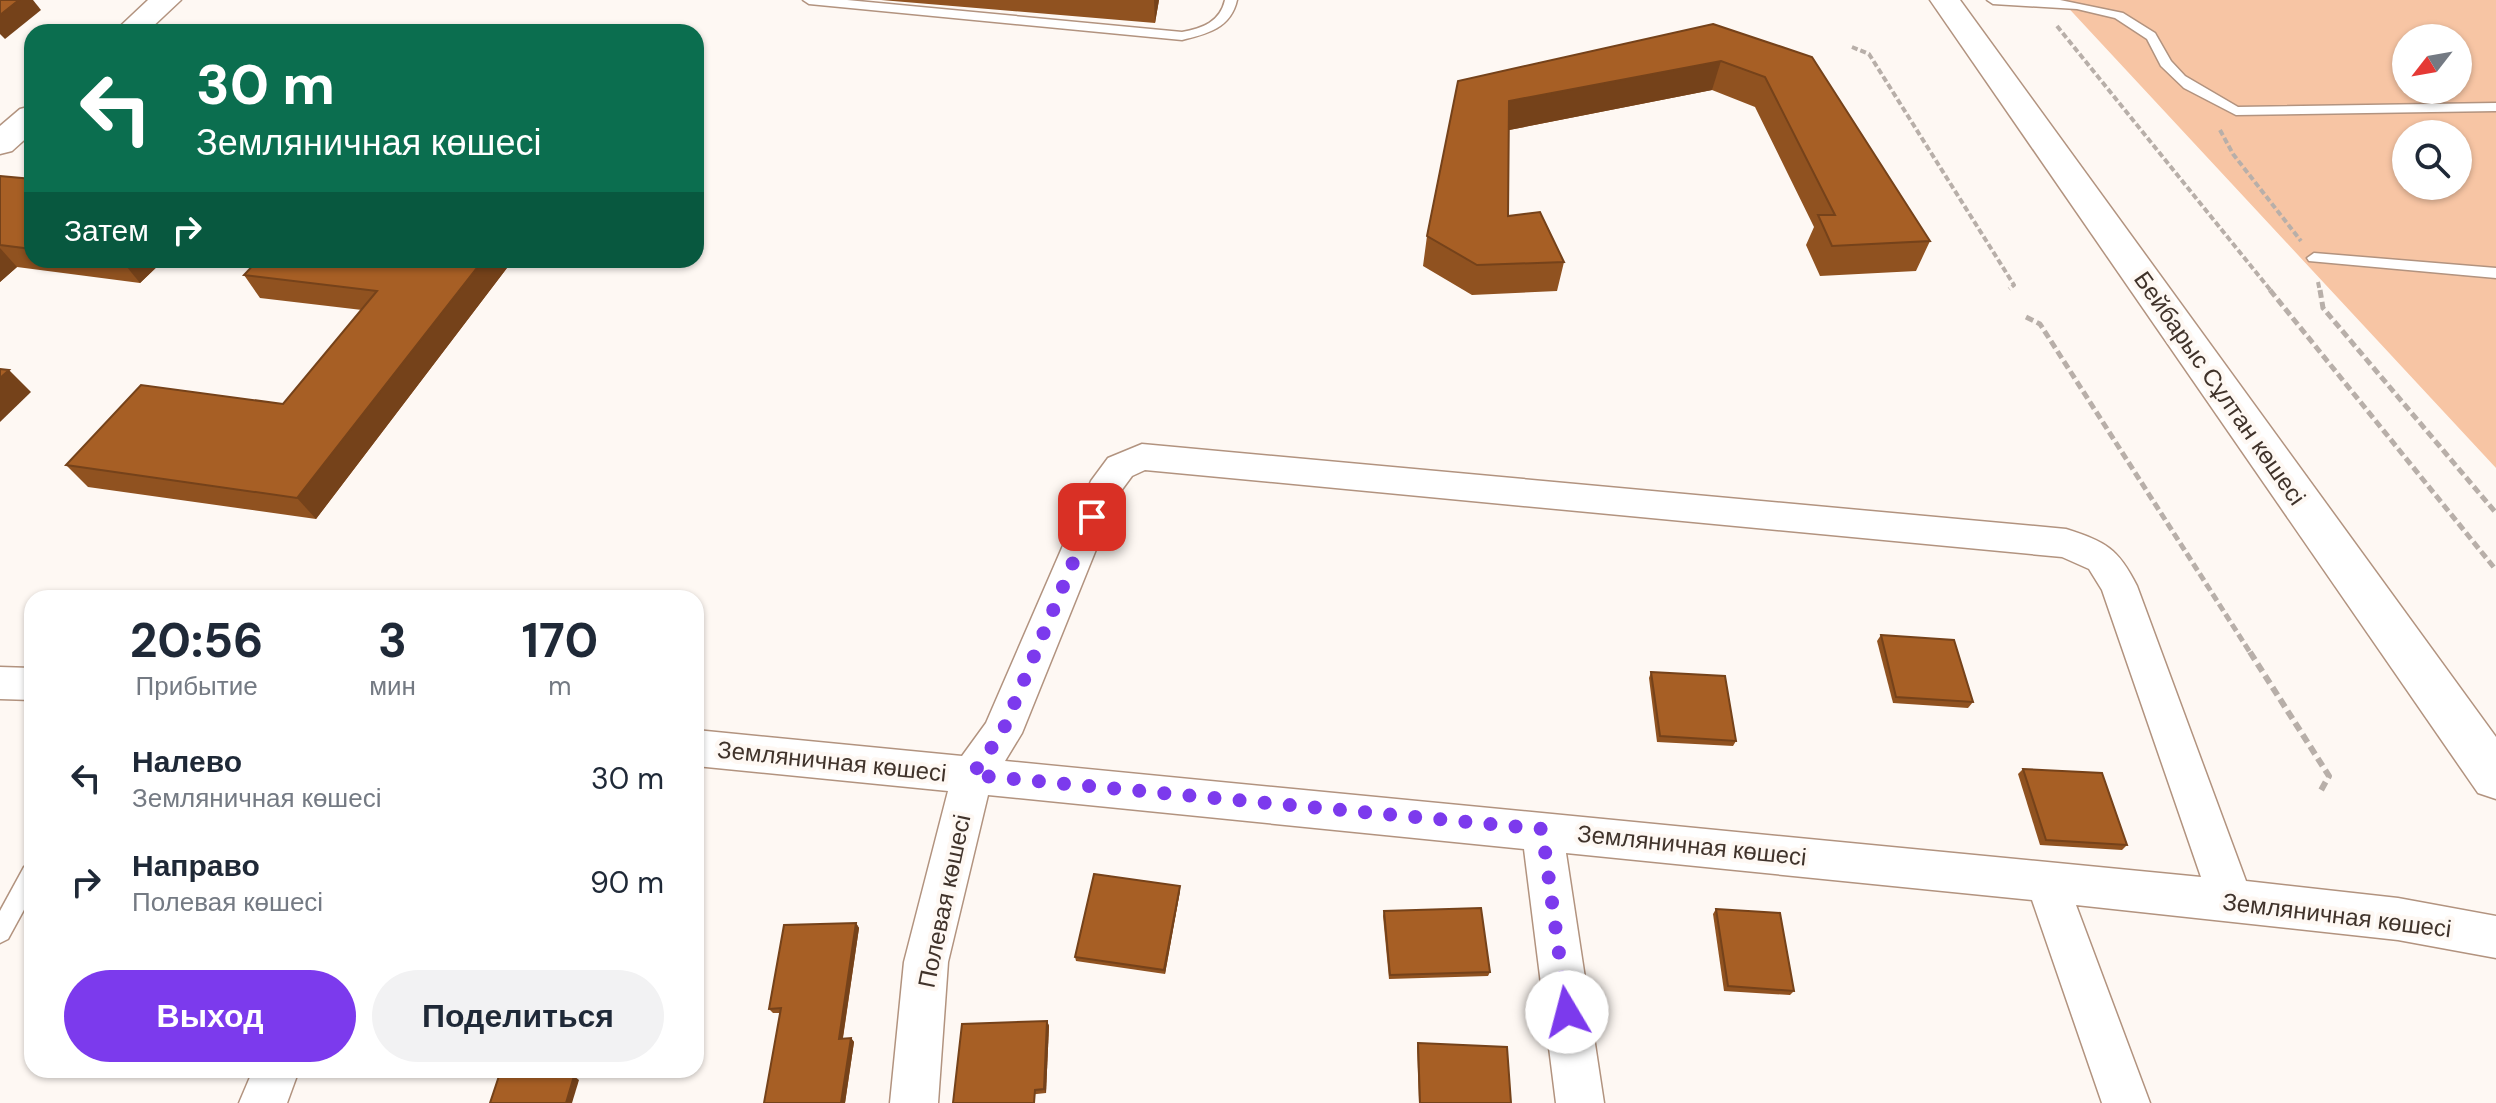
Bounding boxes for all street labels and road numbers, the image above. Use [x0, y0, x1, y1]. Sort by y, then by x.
street label: Бейбарыс Сұлтан көшесі [2127, 265, 2313, 511]
street label: Земляничная көшесі [716, 734, 948, 788]
street label: Полевая көшесі [910, 811, 978, 991]
street label: Земляничная көшесі [1576, 818, 1808, 872]
street label: Земляничная көшесі [2221, 886, 2453, 944]

